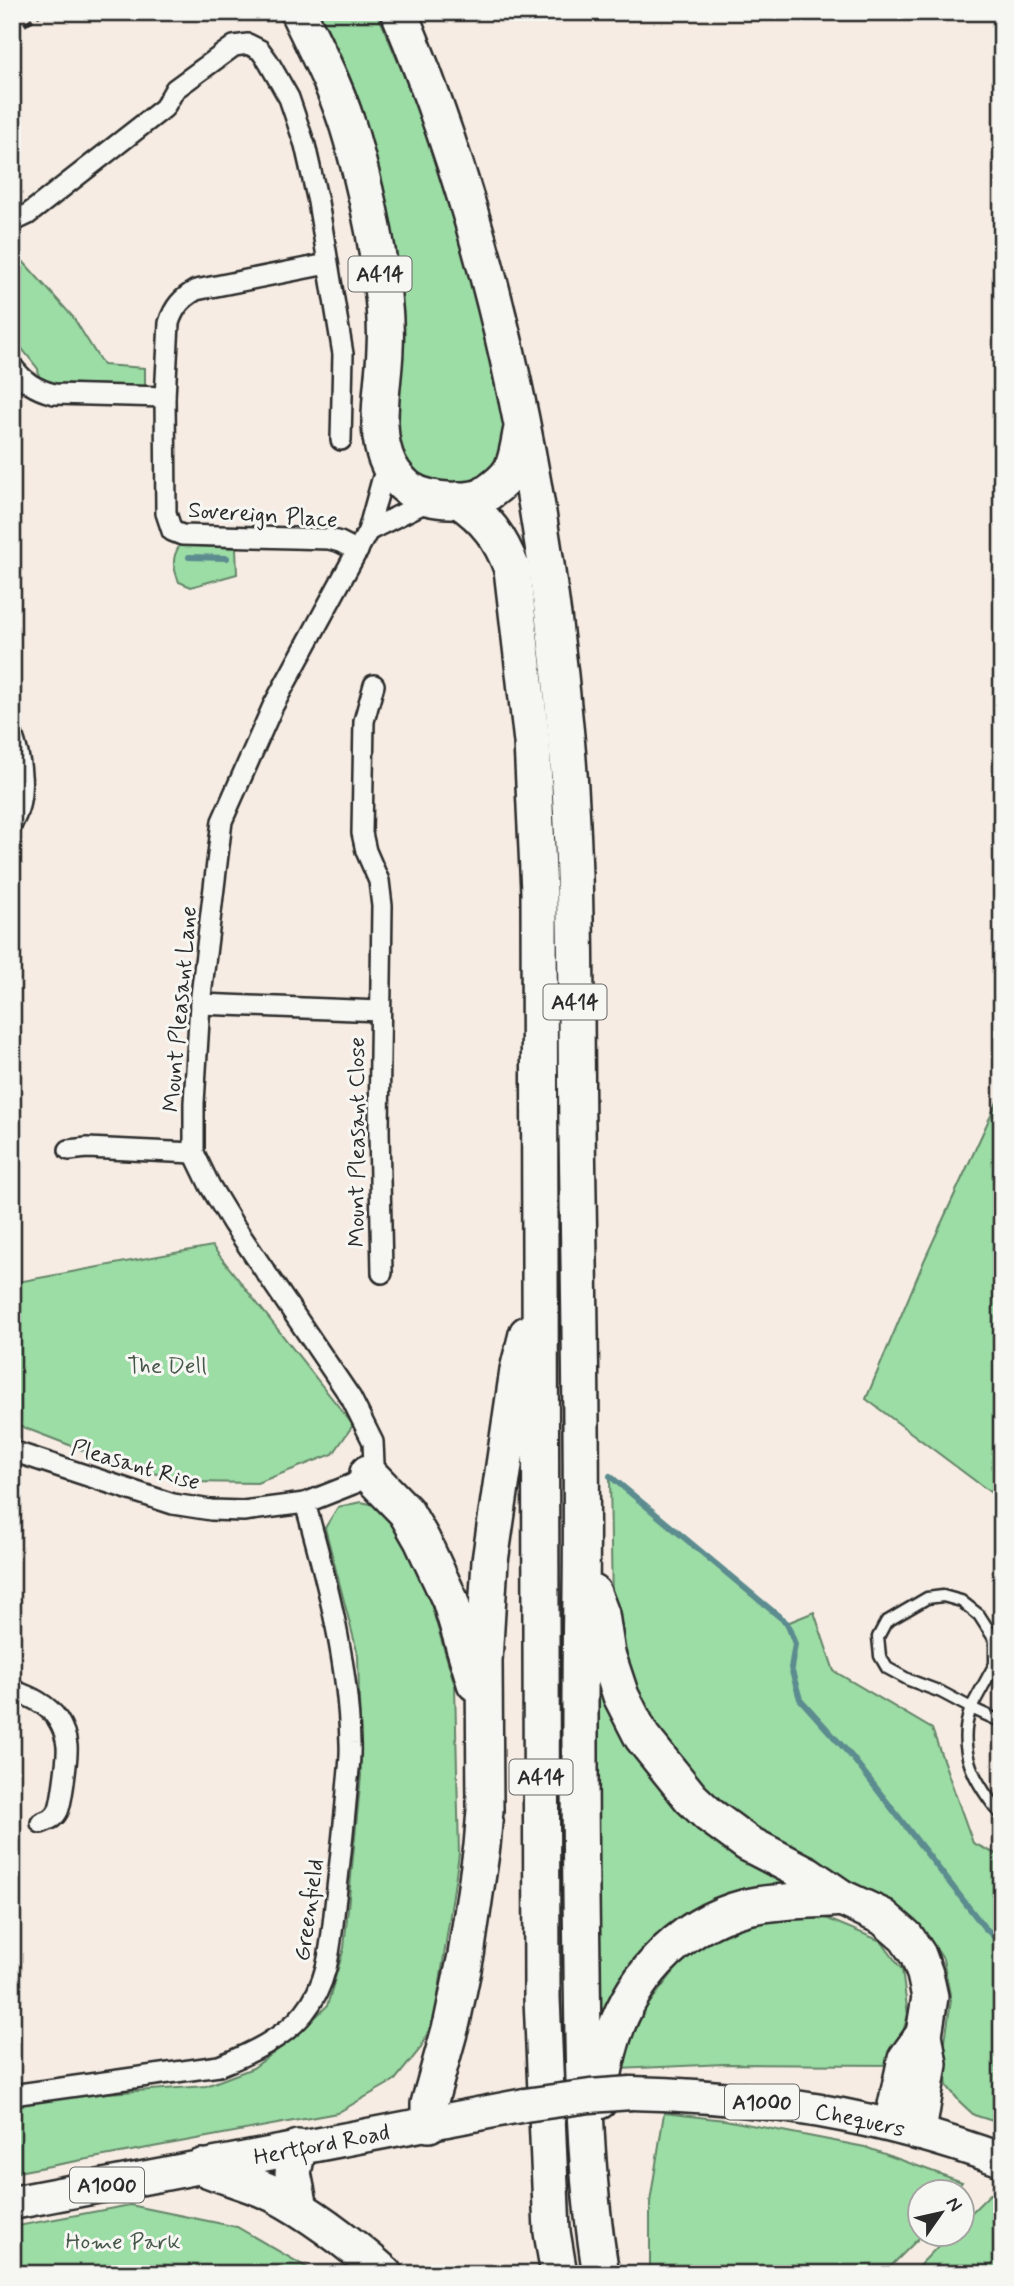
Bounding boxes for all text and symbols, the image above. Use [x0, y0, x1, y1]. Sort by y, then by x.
road number: A414 [348, 256, 412, 292]
street label: Sovereign Place [187, 496, 339, 536]
street label: Mount Pleasant Lane [157, 905, 205, 1114]
road number: A414 [544, 984, 606, 1020]
street label: Mount Pleasant Close [343, 1037, 373, 1247]
park label: The Dell [127, 1352, 207, 1382]
street label: Pleasant Rise [68, 1433, 203, 1499]
road number: A414 [510, 1760, 572, 1795]
street label: Greenfield [288, 1857, 332, 1963]
road number: A1000 [725, 2084, 799, 2120]
street label: Chequers [812, 2097, 908, 2146]
street label: Hertford Road [251, 2118, 392, 2174]
road number: A1000 [70, 2168, 144, 2202]
north arrow [906, 2178, 976, 2248]
text: N [940, 2192, 968, 2217]
park label: Home Park [66, 2228, 180, 2258]

